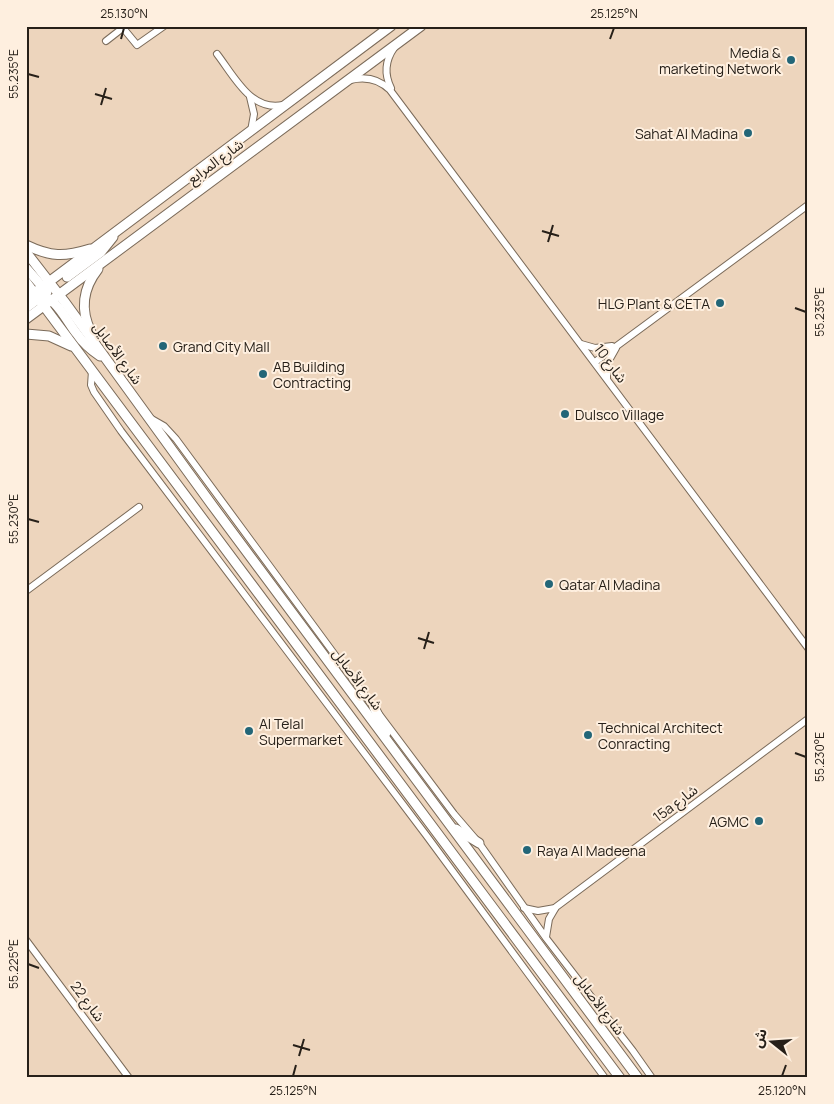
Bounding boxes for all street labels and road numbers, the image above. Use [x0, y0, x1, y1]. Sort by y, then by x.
street label: شارع المرابع [183, 134, 248, 189]
street label: شارع الأصايل [87, 318, 147, 389]
street label: شارع 10 [589, 340, 632, 388]
street label: شارع الأصايل [327, 644, 387, 715]
street label: 15a شارع [649, 780, 702, 828]
street label: شارع الأصايل [569, 969, 629, 1040]
street label: شارع 22 [65, 977, 109, 1026]

